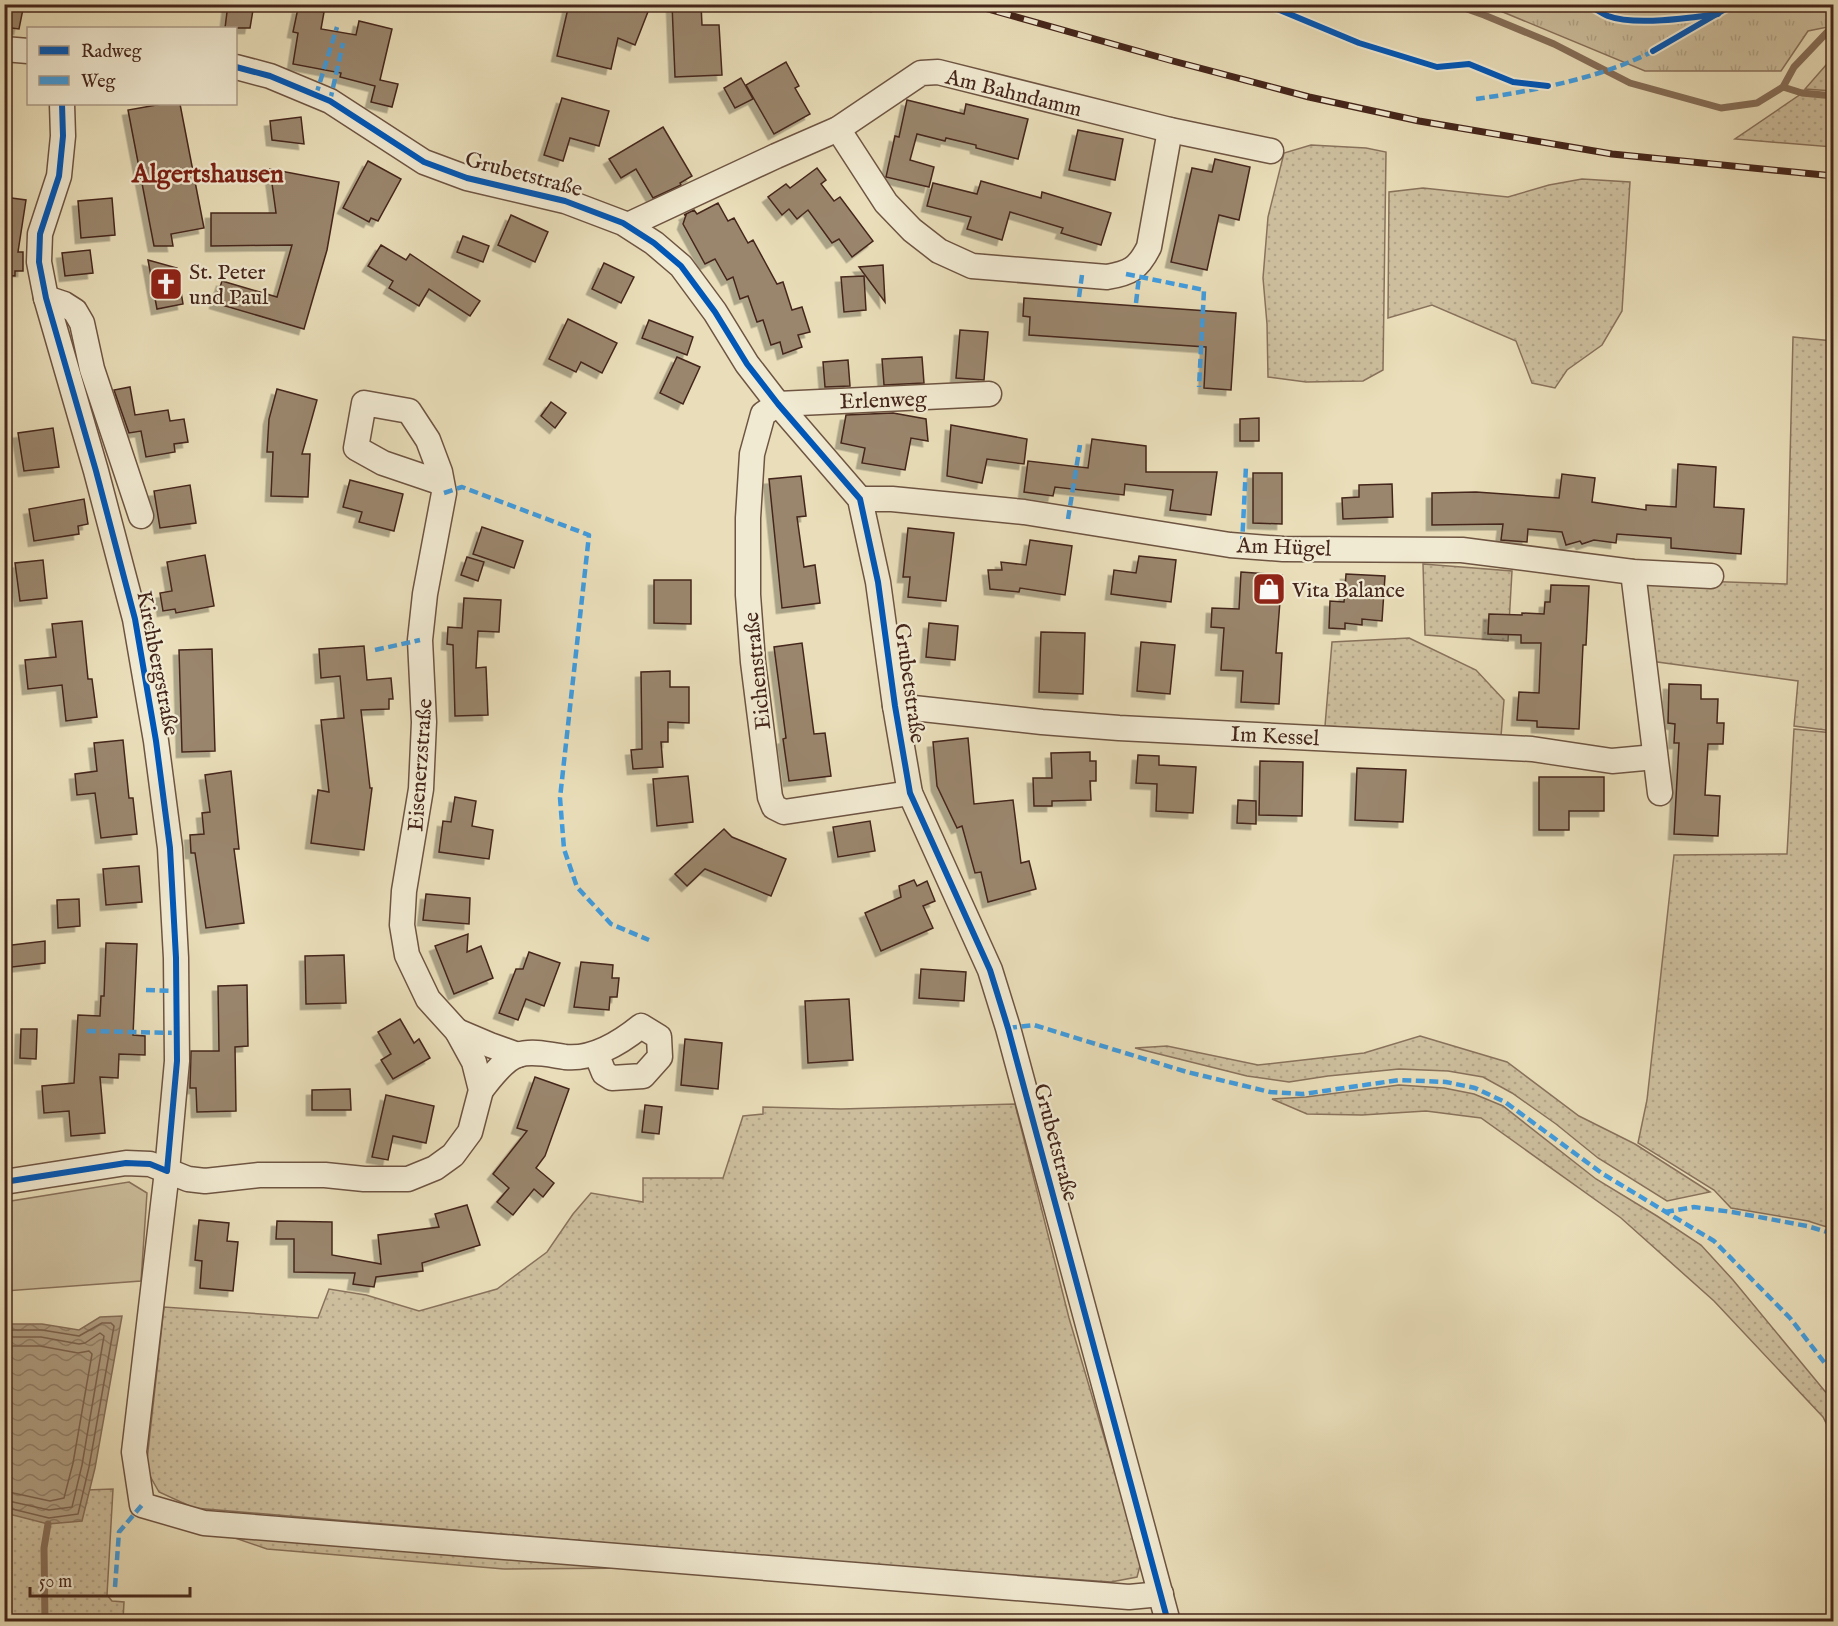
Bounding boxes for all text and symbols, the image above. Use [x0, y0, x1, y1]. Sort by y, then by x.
legend [27, 27, 237, 105]
text: Radweg [81, 41, 142, 64]
street label: Am Bahndamm [942, 63, 1085, 124]
text: Weg [81, 71, 116, 94]
street label: Grubetstraße [462, 146, 585, 204]
district label: Algertshausen [131, 158, 284, 191]
place label: St. Peter und Paul [189, 259, 268, 312]
church icon: St. Peter und Paul [148, 266, 184, 302]
street label: Erlenweg [839, 385, 928, 417]
street label: Am Hügel [1235, 532, 1332, 564]
shop icon: Vita Balance [1251, 571, 1287, 607]
place label: Vita Balance [1291, 577, 1405, 605]
street label: Kirchbergstraße [129, 588, 185, 738]
street label: Eichenstraße [738, 611, 778, 731]
street label: Grubetstraße [887, 622, 931, 745]
street label: Eisenerzstraße [402, 698, 440, 833]
street label: Im Kessel [1230, 721, 1320, 753]
street label: Grubetstraße [1026, 1081, 1084, 1204]
scale bar [30, 1560, 190, 1598]
text: 50 m [39, 1571, 72, 1594]

